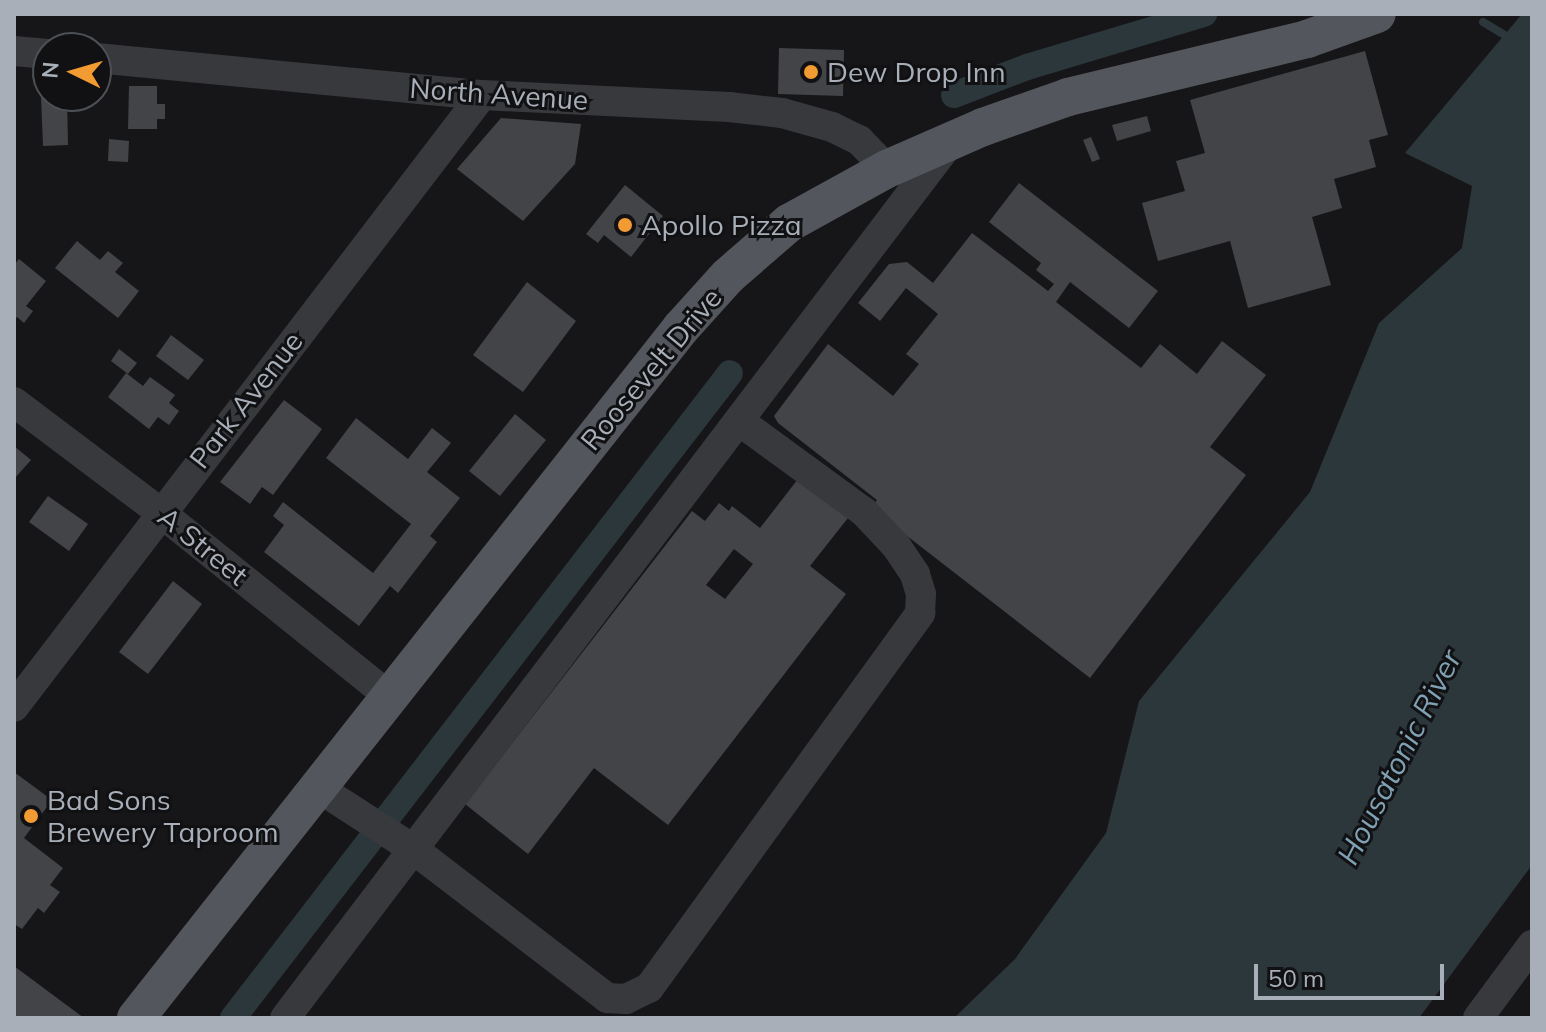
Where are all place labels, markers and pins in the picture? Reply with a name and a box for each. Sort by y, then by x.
place label: Dew Drop Inn [827,55,1006,89]
marker: Dew Drop Inn [802,63,820,81]
place label: Apollo Pizza [641,208,802,242]
marker: Apollo Pizza [616,216,634,234]
place label: Bad Sons Brewery Taproom [47,783,279,849]
marker: Bad Sons Brewery Taproom [22,807,40,825]

